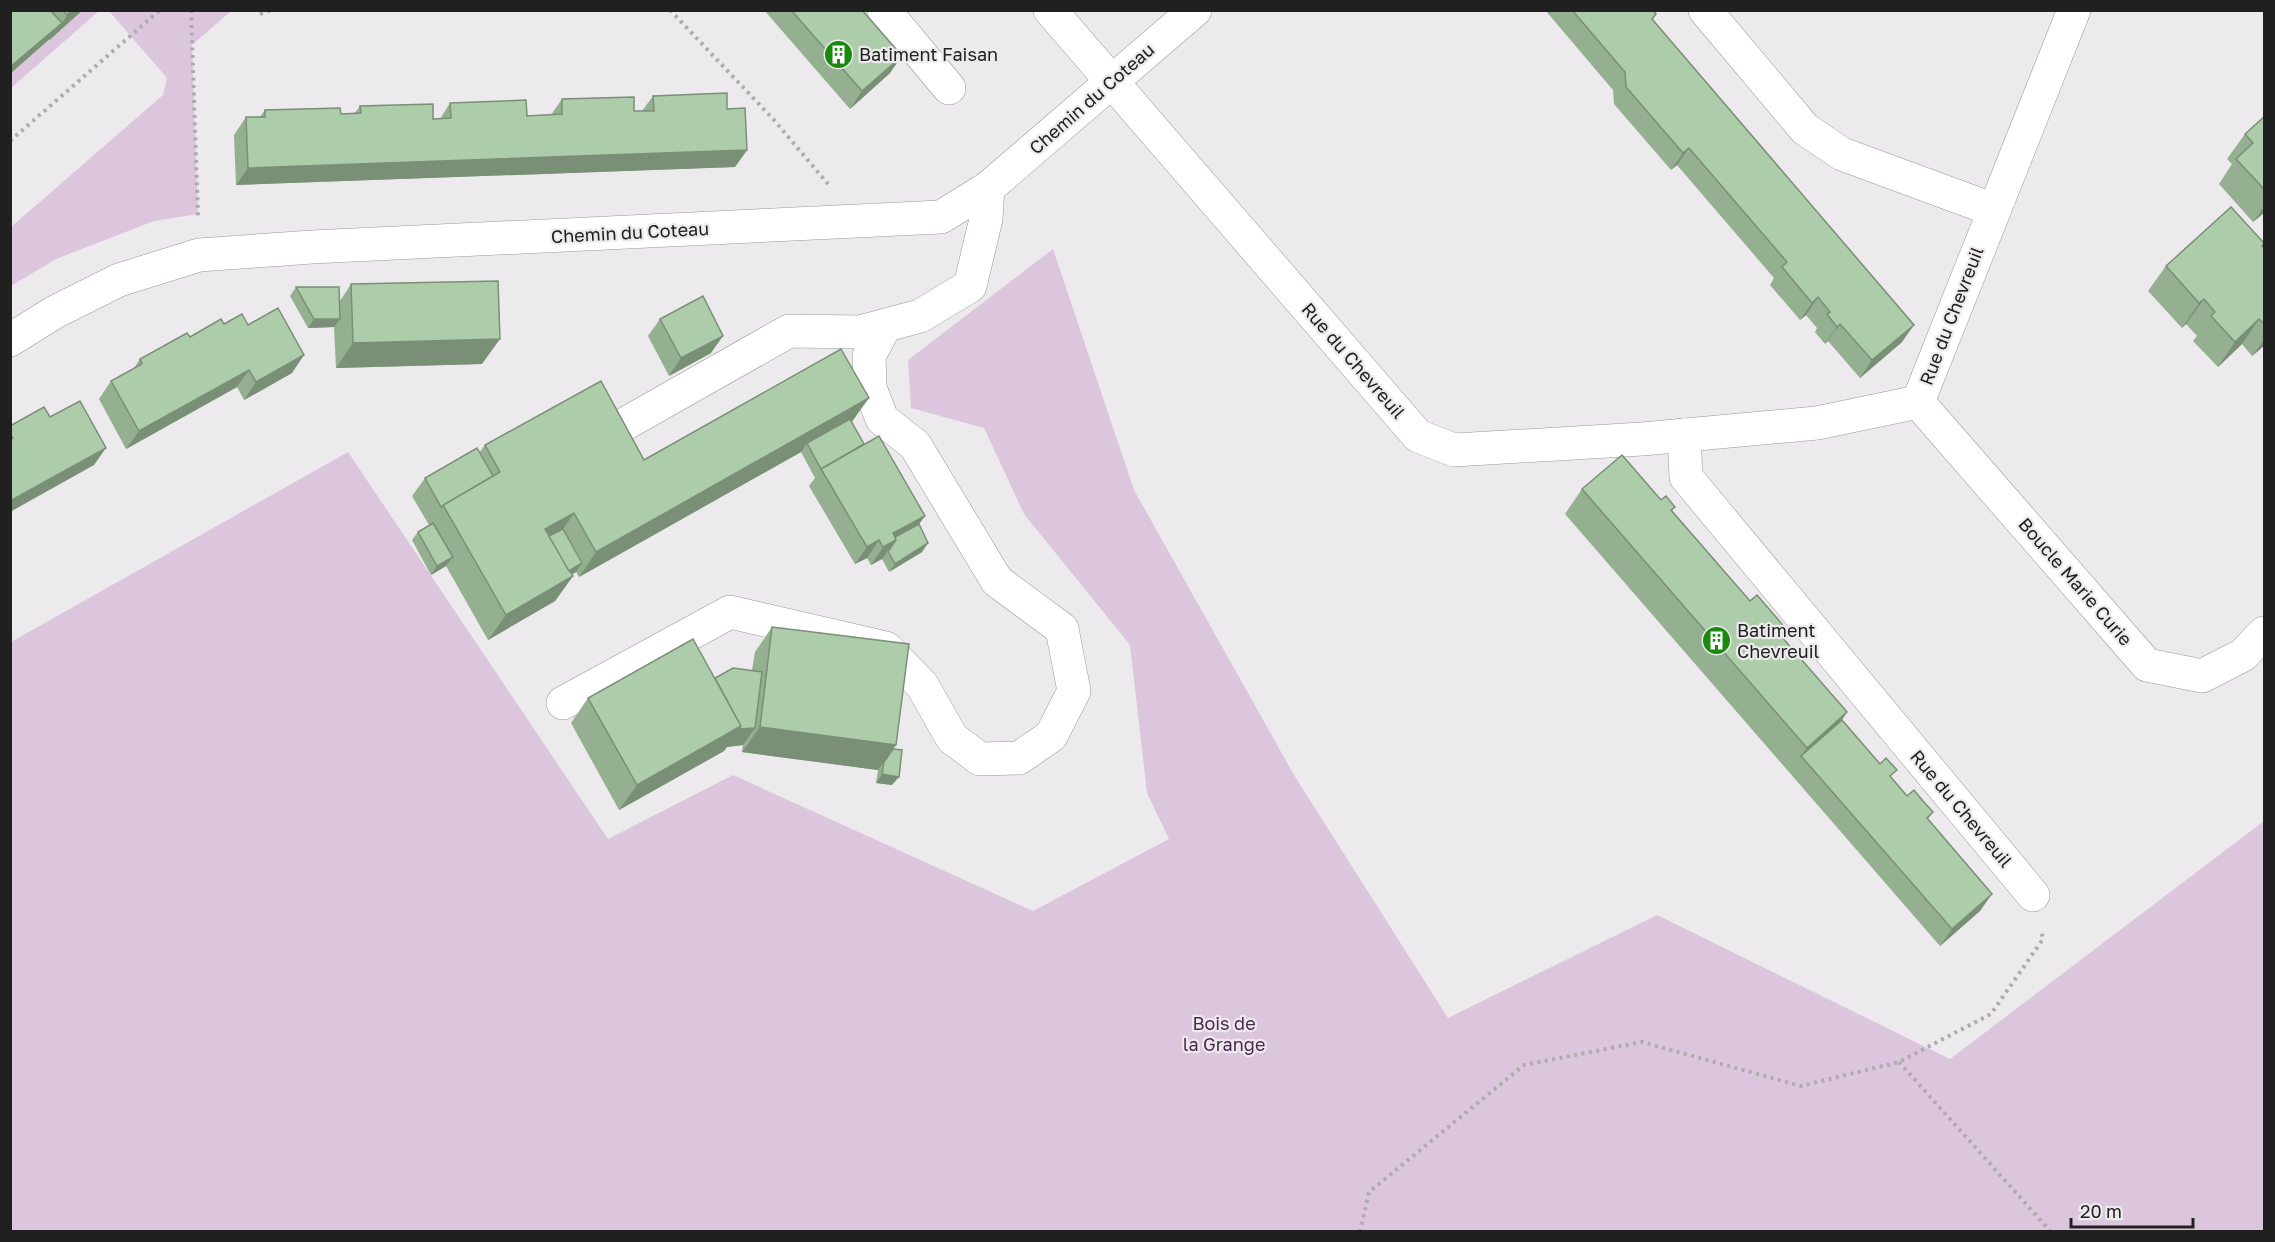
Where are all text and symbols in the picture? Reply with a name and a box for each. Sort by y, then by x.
street label: Chemin du Coteau [1024,38,1158,158]
building icon: Batiment Faisan [822,39,854,71]
place label: Batiment Faisan [859,43,998,65]
street label: Chemin du Coteau [550,217,710,247]
street label: Rue du Chevreuil [1915,243,1988,388]
street label: Rue du Chevreuil [1297,298,1410,423]
street label: Boucle Marie Curie [2014,513,2137,650]
place label: Batiment Chevreuil [1737,619,1819,662]
building icon: Batiment Chevreuil [1700,625,1732,657]
street label: Rue du Chevreuil [1906,745,2017,872]
park label: Bois de la Grange [1183,1012,1265,1055]
scale bar [2071,1191,2192,1229]
text: 20 m [2080,1200,2122,1222]

